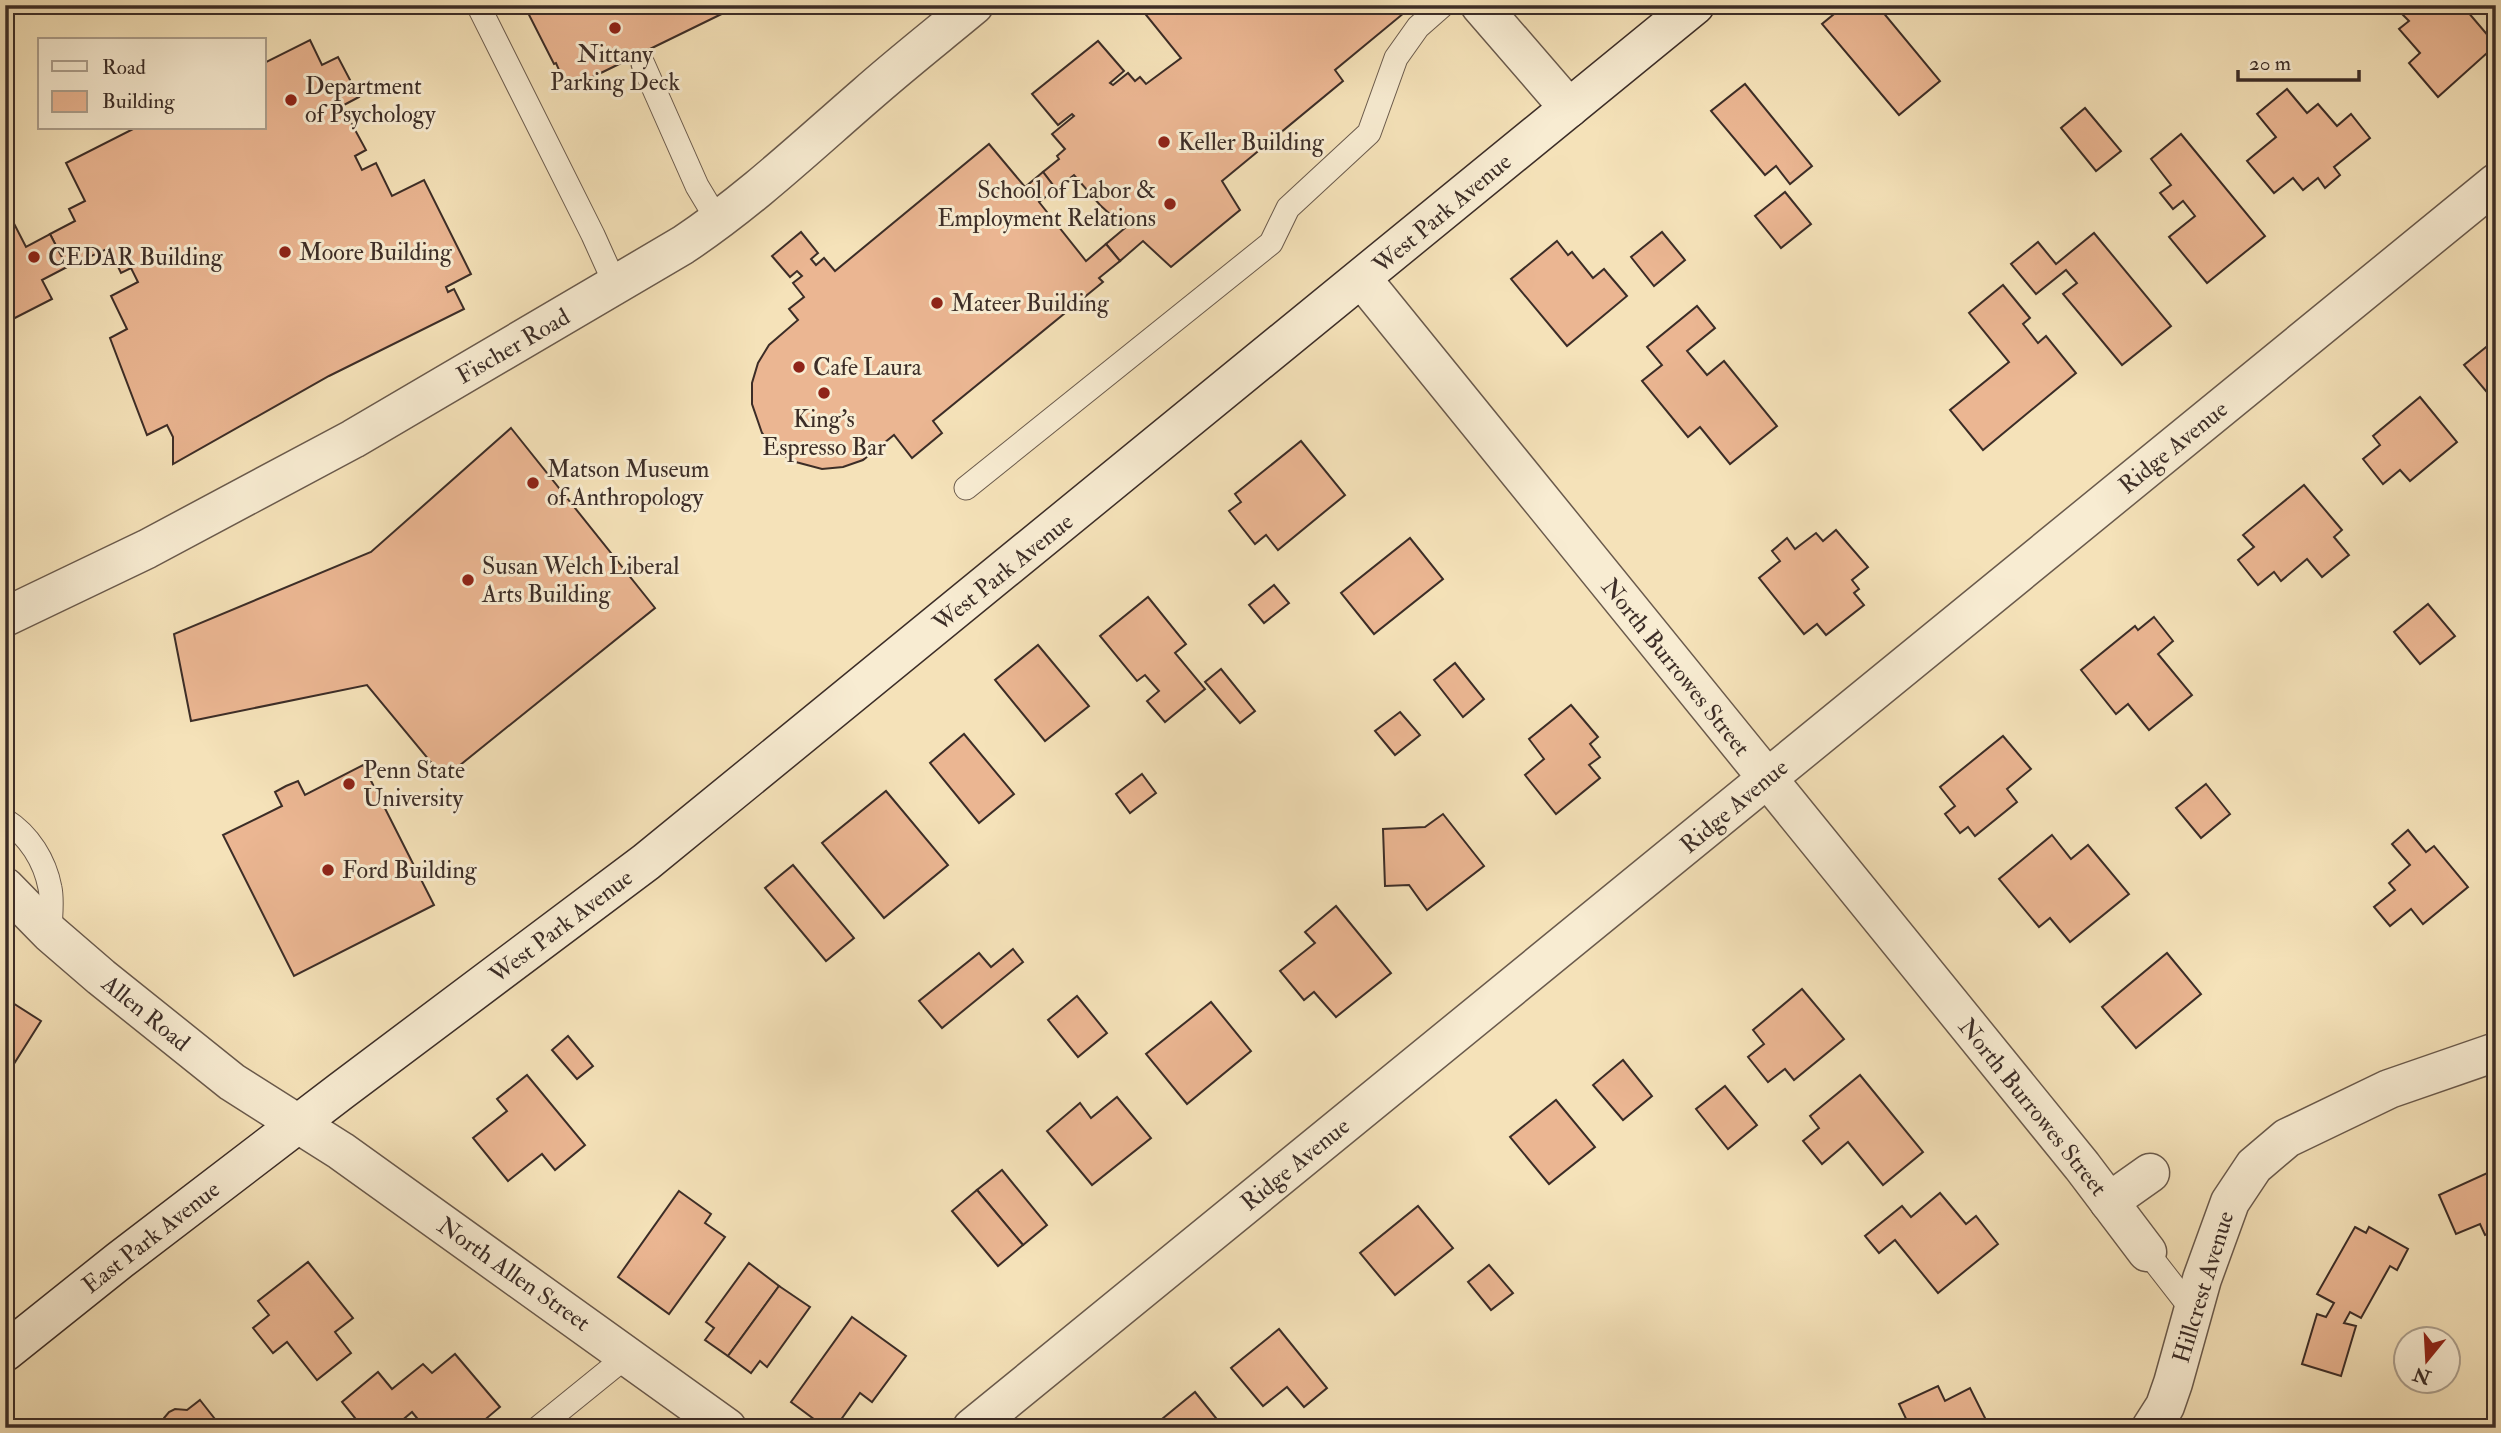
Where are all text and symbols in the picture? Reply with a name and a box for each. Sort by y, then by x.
marker: Nittany Parking Deck [607,20,623,36]
legend [38,38,266,130]
scale bar [2238,38,2359,82]
place label: Nittany Parking Deck [550,39,681,98]
text: 20 m [2249,50,2291,77]
text: Road [102,54,147,81]
place label: Department of Psychology [305,71,436,130]
text: Building [102,88,175,115]
marker: Department of Psychology [283,92,299,108]
place label: Keller Building [1178,127,1325,158]
marker: Keller Building [1156,134,1172,150]
street label: West Park Avenue [1366,146,1518,281]
place label: School of Labor & Employment Relations [937,175,1156,234]
marker: School of Labor & Employment Relations [1162,196,1178,212]
place label: Moore Building [299,237,453,268]
place label: CEDAR Building [48,242,224,273]
marker: Moore Building [277,244,293,260]
marker: CEDAR Building [26,249,42,265]
place label: Mateer Building [951,288,1110,319]
marker: Mateer Building [929,295,945,311]
street label: Fischer Road [451,301,576,391]
place label: Cafe Laura [813,352,923,383]
marker: Cafe Laura [791,359,807,375]
marker: King's Espresso Bar [816,385,832,401]
street label: Ridge Avenue [2112,394,2234,501]
place label: King's Espresso Bar [762,404,886,463]
place label: Matson Museum of Anthropology [547,454,710,513]
marker: Matson Museum of Anthropology [525,475,541,491]
street label: West Park Avenue [926,506,1080,639]
place label: Susan Welch Liberal Arts Building [481,551,679,610]
marker: Susan Welch Liberal Arts Building [460,572,476,588]
street label: North Burrowes Street [1594,572,1757,763]
street label: Ridge Avenue [1674,752,1795,861]
place label: Penn State University [363,755,465,814]
marker: Penn State University [341,776,357,792]
place label: Ford Building [342,855,478,886]
marker: Ford Building [320,862,336,878]
street label: West Park Avenue [483,862,639,991]
street label: Allen Road [94,968,196,1059]
street label: North Burrowes Street [1951,1012,2114,1203]
street label: Ridge Avenue [1234,1111,1356,1218]
street label: East Park Avenue [76,1174,226,1301]
street label: Hillcrest Avenue [2166,1207,2241,1367]
street label: North Allen Street [431,1210,596,1339]
north arrow [2392,1324,2462,1394]
text: N [2409,1361,2435,1390]

